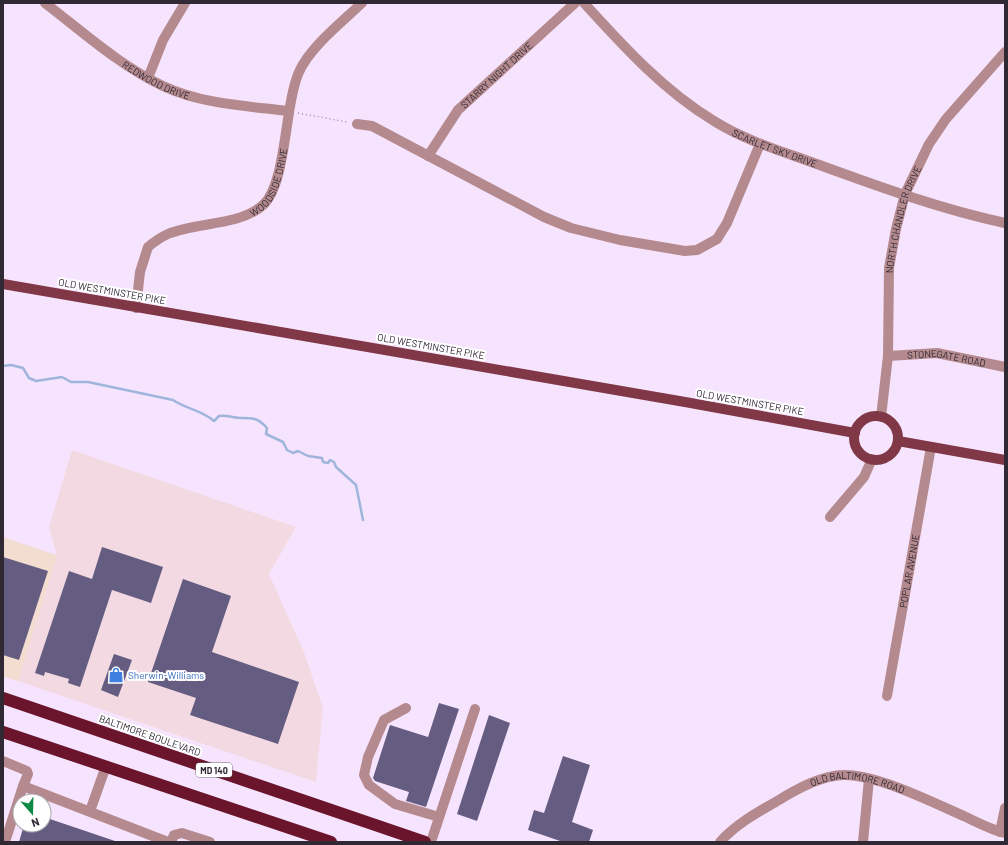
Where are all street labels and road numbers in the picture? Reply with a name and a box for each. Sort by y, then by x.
street label: STARRY NIGHT DRIVE [458,39,535,111]
street label: REDWOOD DRIVE [120,58,191,102]
street label: SCARLET SKY DRIVE [730,126,819,170]
street label: WOODSIDE DRIVE [248,147,289,219]
street label: NORTH CHANDLER DRIVE [883,164,924,273]
street label: OLD WESTMINSTER PIKE [57,276,167,306]
street label: OLD WESTMINSTER PIKE [376,331,486,361]
street label: STONEGATE ROAD [907,347,987,369]
street label: OLD WESTMINSTER PIKE [695,387,805,417]
street label: POPLAR AVENUE [897,533,922,609]
street label: BALTIMORE BOULEVARD [98,712,202,758]
road number: MD 140 [196,763,232,777]
street label: OLD BALTIMORE ROAD [808,769,907,796]

